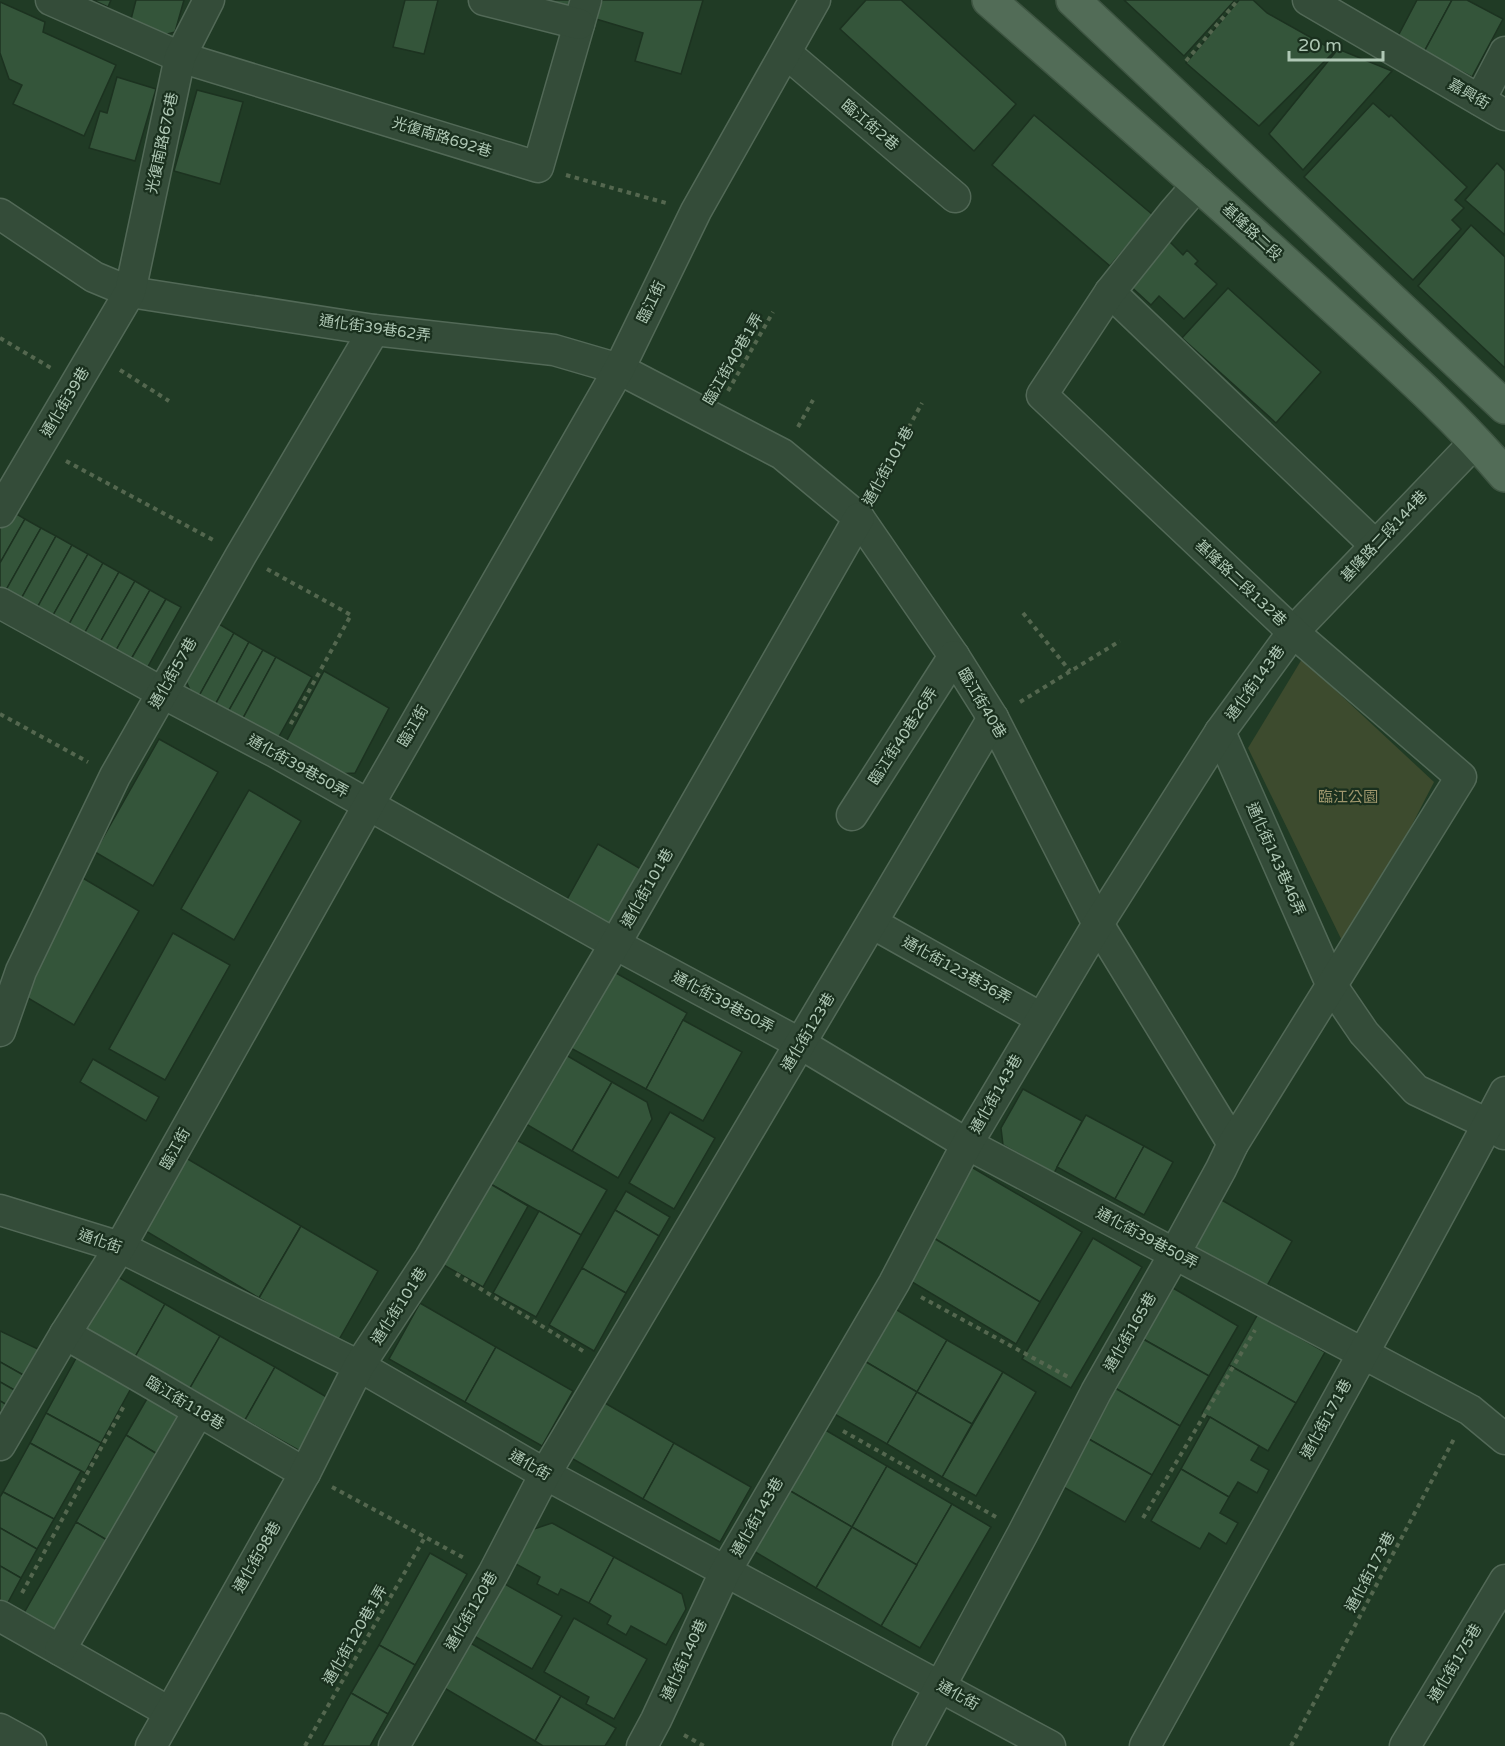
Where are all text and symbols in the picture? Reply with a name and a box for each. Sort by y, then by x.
scale bar [1289,24,1384,62]
text: 20 m [1298,34,1342,56]
street label: 嘉興街 [1445,75,1493,113]
street label: 光復南路676巷 [142,91,182,195]
street label: 臨江街2巷 [838,96,902,154]
street label: 光復南路692巷 [390,113,494,161]
street label: 基隆路二段 [1218,200,1286,264]
street label: 臨江街 [633,278,669,326]
street label: 臨江街40巷1弄 [699,310,767,408]
street label: 通化街39巷62弄 [318,311,432,345]
street label: 通化街39巷 [37,364,93,440]
street label: 通化街101巷 [859,423,917,509]
street label: 基隆路二段144巷 [1337,487,1431,585]
street label: 基隆路二段132巷 [1192,536,1290,630]
street label: 通化街57巷 [145,634,201,712]
street label: 通化街143巷 [1222,642,1288,724]
street label: 臨江街40巷 [954,665,1010,741]
street label: 臨江街40巷26弄 [865,684,941,788]
street label: 臨江街 [394,702,432,750]
street label: 通化街39巷50弄 [244,731,352,801]
park label: 臨江公園 [1318,788,1378,806]
street label: 通化街143巷46弄 [1243,800,1309,918]
street label: 通化街101巷 [617,845,677,931]
street label: 通化街123巷36弄 [899,933,1015,1007]
street label: 通化街39巷50弄 [669,968,777,1036]
street label: 通化街123巷 [778,990,838,1074]
street label: 通化街143巷 [966,1051,1026,1137]
street label: 臨江街 [156,1125,194,1173]
street label: 通化街39巷50弄 [1093,1204,1201,1272]
street label: 通化街 [76,1225,124,1257]
street label: 通化街101巷 [367,1264,431,1348]
street label: 通化街165巷 [1100,1289,1160,1375]
street label: 臨江街118巷 [143,1373,227,1433]
street label: 通化街171巷 [1297,1376,1355,1462]
street label: 通化街 [506,1446,554,1484]
street label: 通化街143巷 [727,1474,787,1560]
street label: 通化街98巷 [229,1518,285,1596]
street label: 通化街173巷 [1341,1529,1399,1615]
street label: 通化街120巷 [441,1568,501,1654]
street label: 通化街120巷1弄 [319,1582,391,1688]
street label: 通化街140巷 [657,1616,711,1704]
street label: 通化街175巷 [1425,1621,1485,1705]
street label: 通化街 [934,1676,982,1714]

